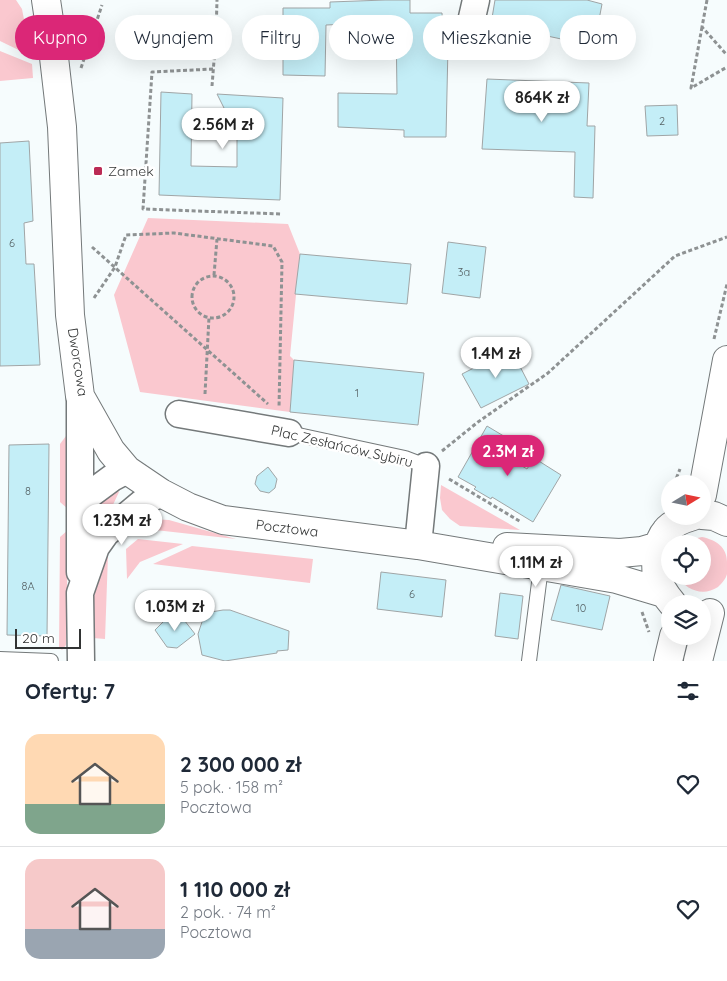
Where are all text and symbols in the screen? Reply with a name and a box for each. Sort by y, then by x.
chip: Kupno [15,15,105,60]
chip: Wynajem [115,15,232,60]
chip: Filtry [242,15,319,60]
chip: Nowe [329,15,413,60]
chip: Mieszkanie [423,15,550,60]
chip: Dom [560,15,636,60]
pin: 864K zł [496,80,588,123]
text: 864K zł [515,87,569,107]
pin: 2.56M zł [171,108,275,150]
text: 2.56M zł [193,114,253,134]
house number: 2 [659,114,665,128]
place label: Zamek [108,162,154,180]
marker: Zamek [92,165,104,177]
house number: 6 [9,236,15,250]
house number: 3a [458,265,470,279]
street label: Dworcowa [64,327,92,397]
pin: 1.4M zł [450,336,542,379]
text: 1.4M zł [472,343,520,363]
house number: 1 [355,386,359,400]
street label: Plac Zesłańców Sybiru [269,421,415,471]
pin: 2.3M zł [462,434,554,477]
text: 2.3M zł [482,441,534,461]
north arrow [661,475,711,525]
map controls [661,475,711,645]
house number: 8 [25,484,31,498]
pin: 1.23M zł [70,504,174,546]
text: 1.23M zł [93,510,151,530]
street label: Pocztowa [255,515,319,541]
button: locate [661,535,711,585]
pin: 1.11M zł [484,546,588,588]
text: 1.11M zł [510,552,562,572]
house number: 8A [21,579,35,593]
house number: 6 [409,587,415,601]
pin: 1.03M zł [123,590,227,632]
button: layers [661,595,711,645]
text: 1.03M zł [146,596,204,616]
house number: 10 [576,601,586,615]
scale bar [15,626,81,649]
text: 20 m [22,629,55,647]
icon: filters [674,677,702,705]
text: Oferty: 7 [25,678,115,704]
text: 2 300 000 zł [180,751,301,777]
icon: home [65,754,125,814]
icon: heart [674,770,702,798]
text: 5 pok. · 158 m² [180,777,283,797]
text: Pocztowa [180,797,252,817]
text: 1 110 000 zł [180,876,290,902]
icon: home [65,879,125,939]
icon: heart [674,895,702,923]
text: 2 pok. · 74 m² [180,902,276,922]
text: Pocztowa [180,922,252,942]

